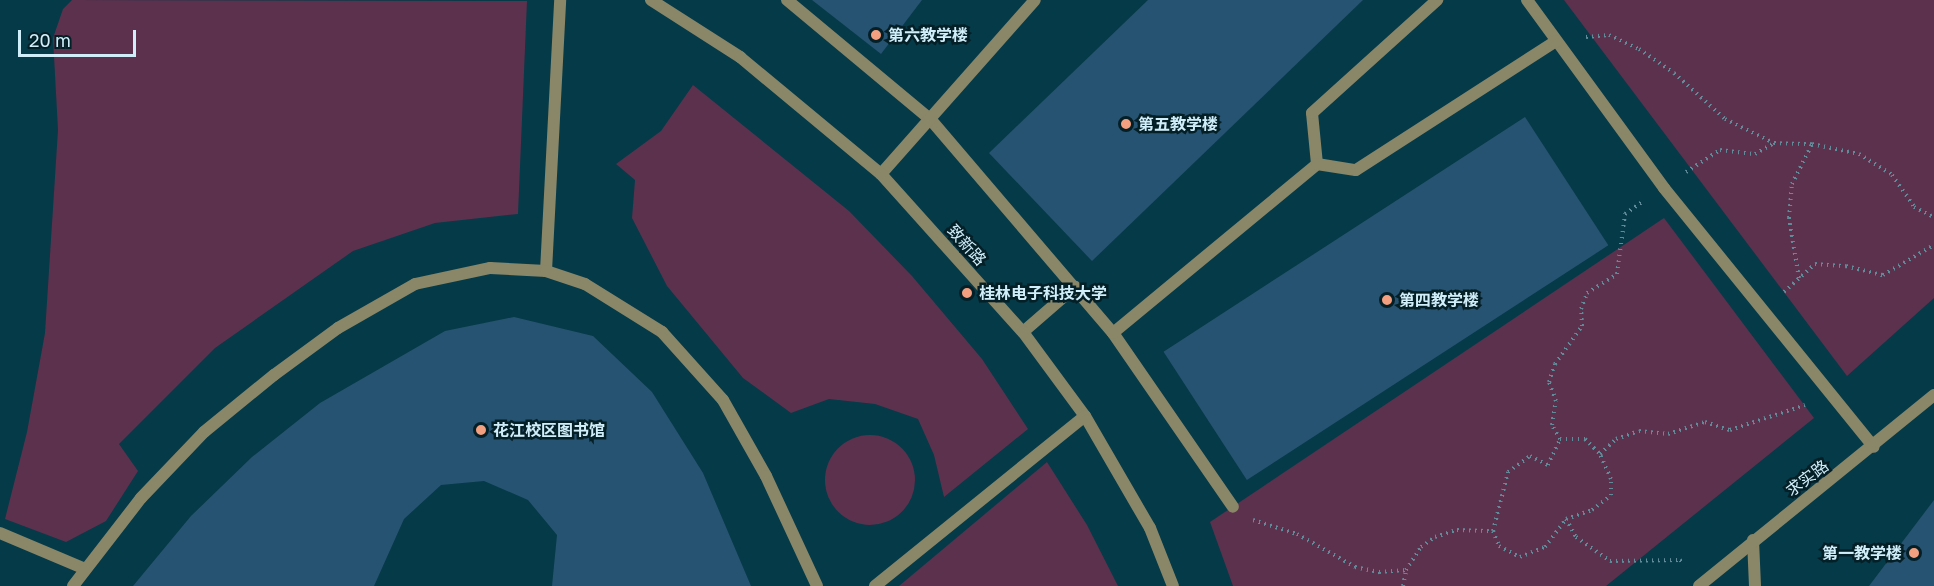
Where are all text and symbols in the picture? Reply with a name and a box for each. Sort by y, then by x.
scale bar [21,18,140,56]
place label: 第六教学楼 [888,25,968,45]
marker: 第六教学楼 [869,28,883,42]
text: 20 m [29,29,71,51]
place label: 第五教学楼 [1138,114,1218,134]
marker: 第五教学楼 [1119,117,1133,131]
street label: 致新路 [944,221,990,269]
place label: 桂林电子科技大学 [979,283,1107,303]
marker: 桂林电子科技大学 [960,286,974,300]
place label: 第四教学楼 [1399,290,1479,310]
marker: 第四教学楼 [1380,293,1394,307]
place label: 花江校区图书馆 [493,420,605,440]
marker: 花江校区图书馆 [474,423,488,437]
street label: 求实路 [1782,456,1832,500]
place label: 第一教学楼 [1822,543,1902,563]
marker: 第一教学楼 [1907,546,1921,560]

